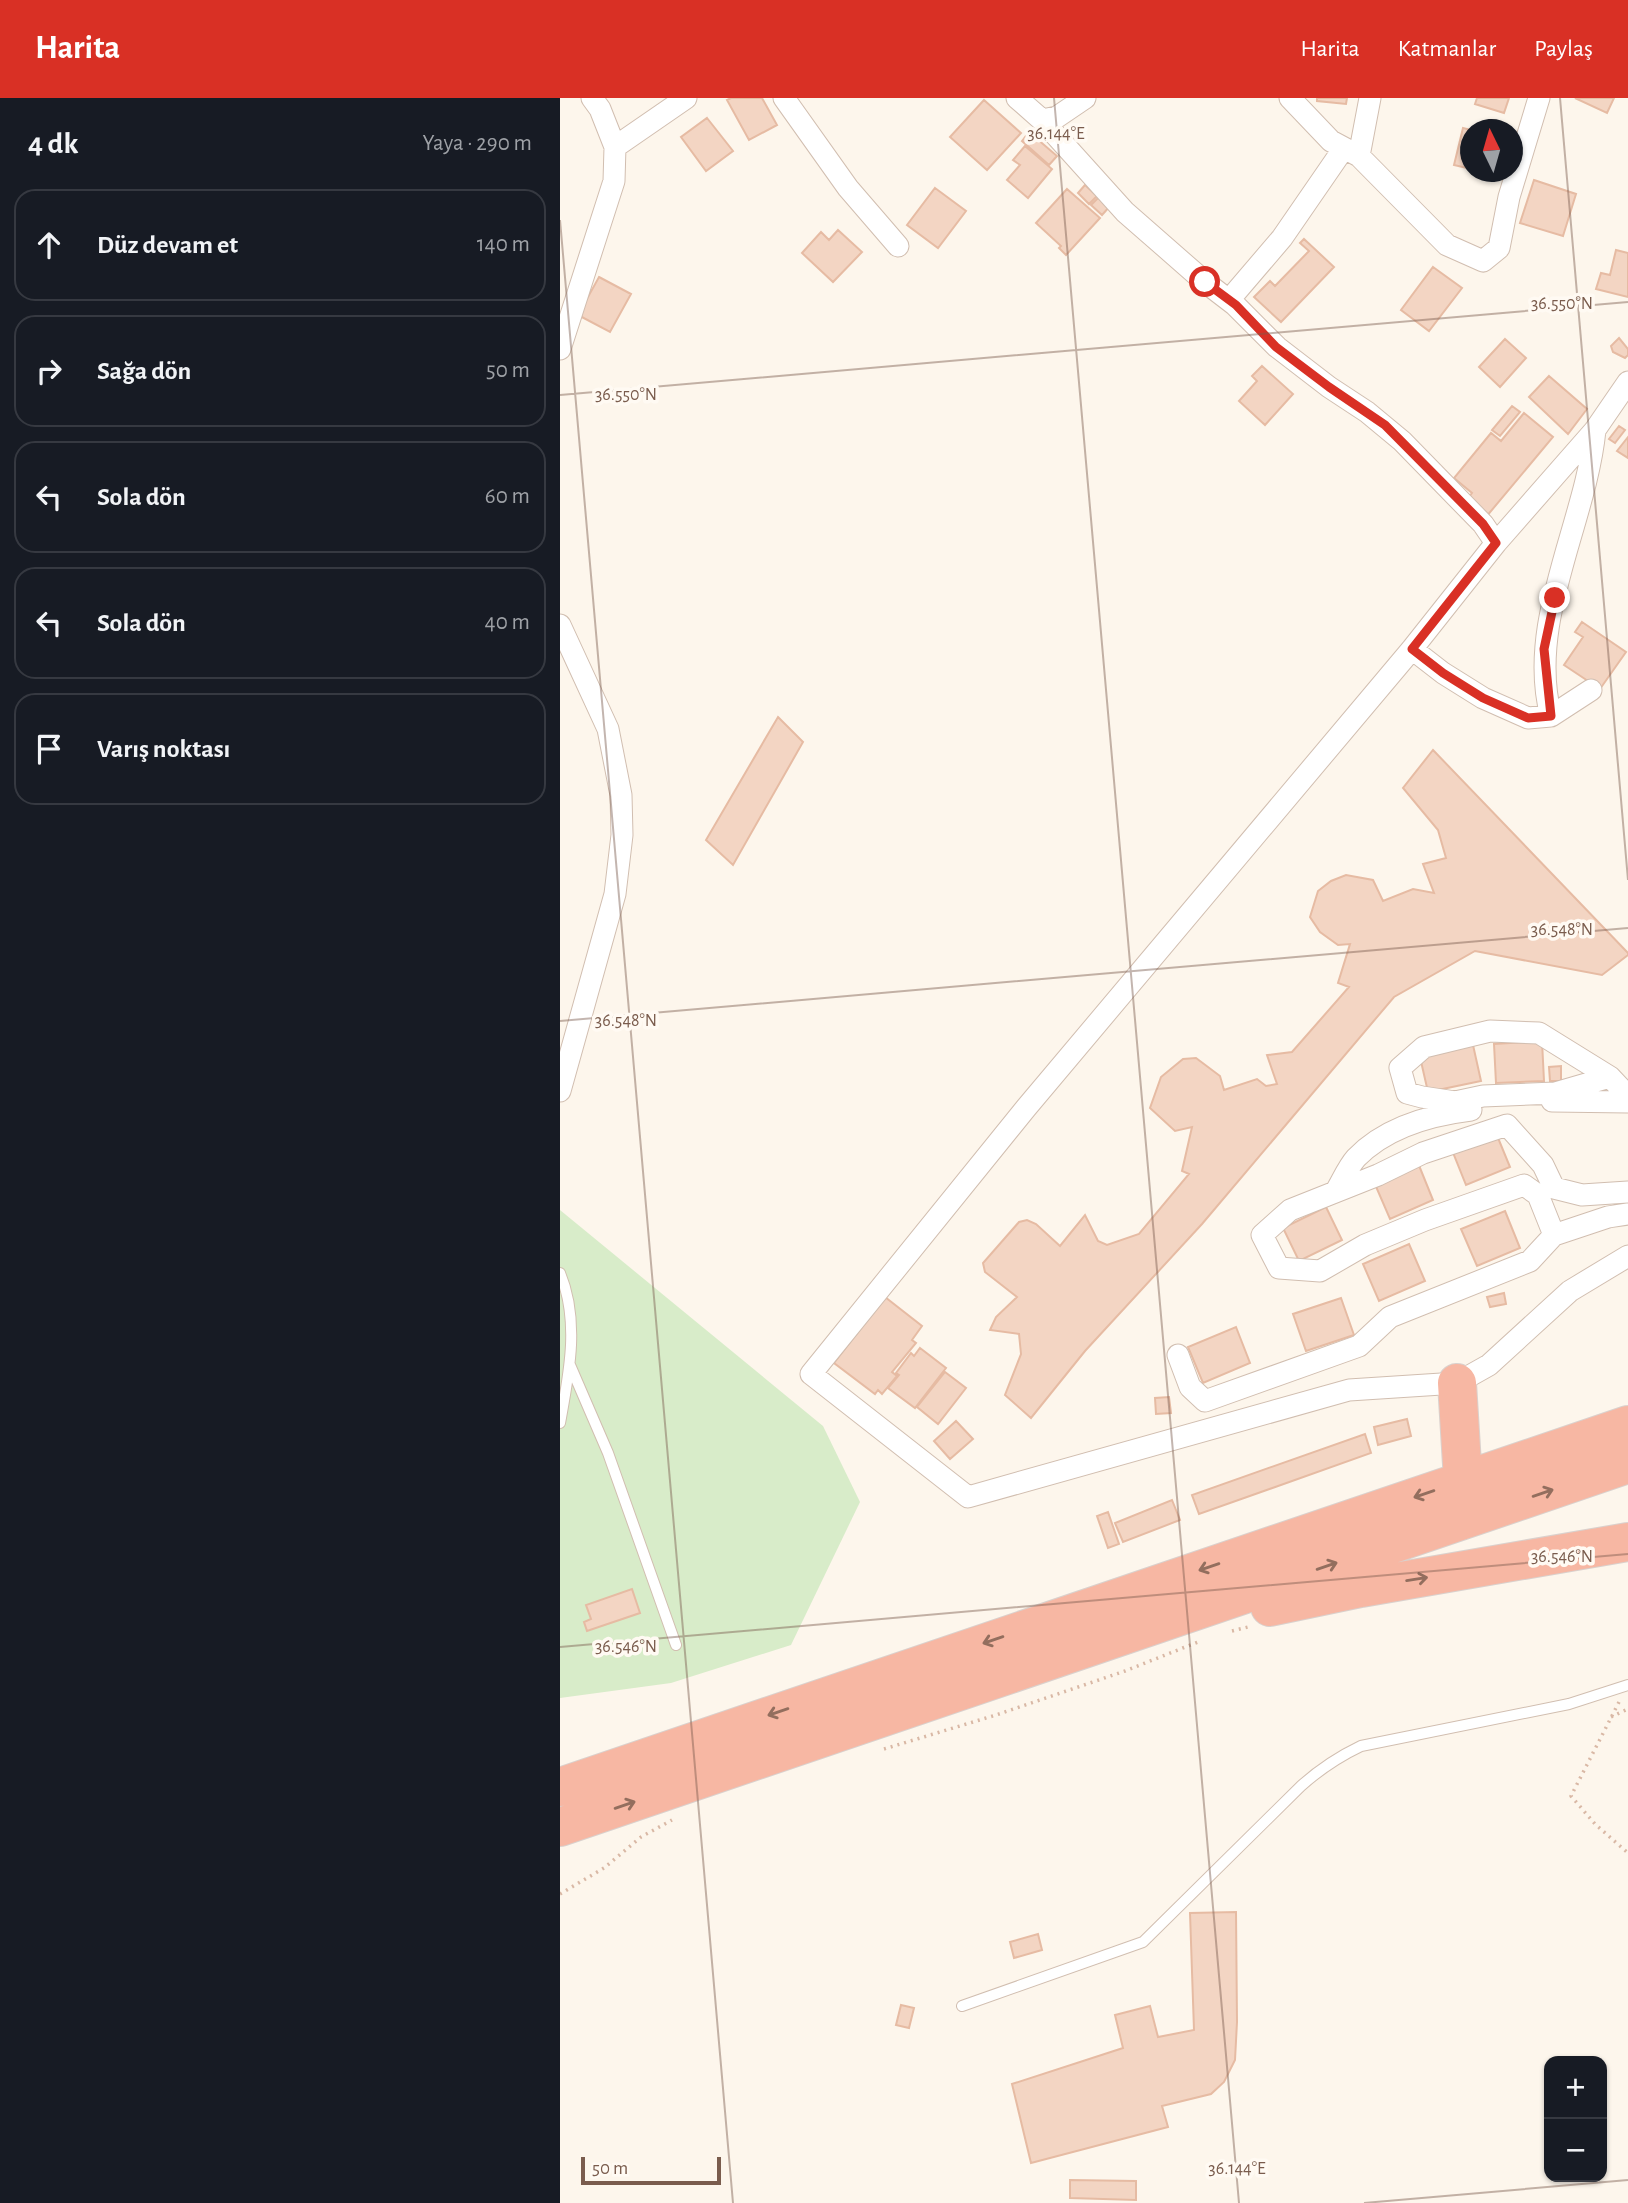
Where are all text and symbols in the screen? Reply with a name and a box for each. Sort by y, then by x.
text: Harita [35,32,120,65]
text: Harita [1301,37,1360,61]
text: Katmanlar [1398,37,1496,61]
text: Paylaş [1534,37,1593,61]
north arrow [1460,119,1523,182]
text: 36.144°E [1027,125,1085,143]
text: 4 dk [28,129,78,159]
text: Yaya · 290 m [422,132,532,155]
icon: ahead [30,226,68,264]
text: Düz devam et [97,232,238,258]
text: 140 m [477,233,530,256]
route start [1189,266,1220,297]
text: 36.550°N [1531,295,1593,313]
icon: right [30,352,68,390]
text: Sağa dön [97,358,191,384]
text: 50 m [486,359,530,382]
text: 36.550°N [595,386,657,404]
icon: left [30,478,68,516]
text: Sola dön [97,484,186,510]
text: 60 m [485,485,530,508]
route end [1539,582,1570,613]
icon: left [30,604,68,642]
text: Sola dön [97,610,186,636]
text: 40 m [485,611,530,634]
icon: arrive [30,730,68,768]
text: Varış noktası [97,736,230,762]
text: 36.548°N [1531,921,1593,939]
text: 36.548°N [595,1012,657,1030]
one-way arrow [1531,1486,1553,1498]
one-way arrow [1414,1489,1436,1501]
text: 36.546°N [1531,1548,1593,1566]
one-way arrow [1316,1559,1338,1571]
one-way arrow [1198,1562,1220,1574]
one-way arrow [1406,1572,1428,1585]
one-way arrow [983,1634,1005,1647]
text: 36.546°N [595,1638,657,1656]
one-way arrow [767,1707,789,1719]
one-way arrow [613,1798,635,1810]
map controls [1544,2056,1607,2182]
button: + [1544,2056,1607,2119]
button: − [1544,2119,1607,2182]
scale bar [581,2154,721,2186]
text: 50 m [592,2159,628,2178]
text: 36.144°E [1208,2160,1266,2178]

